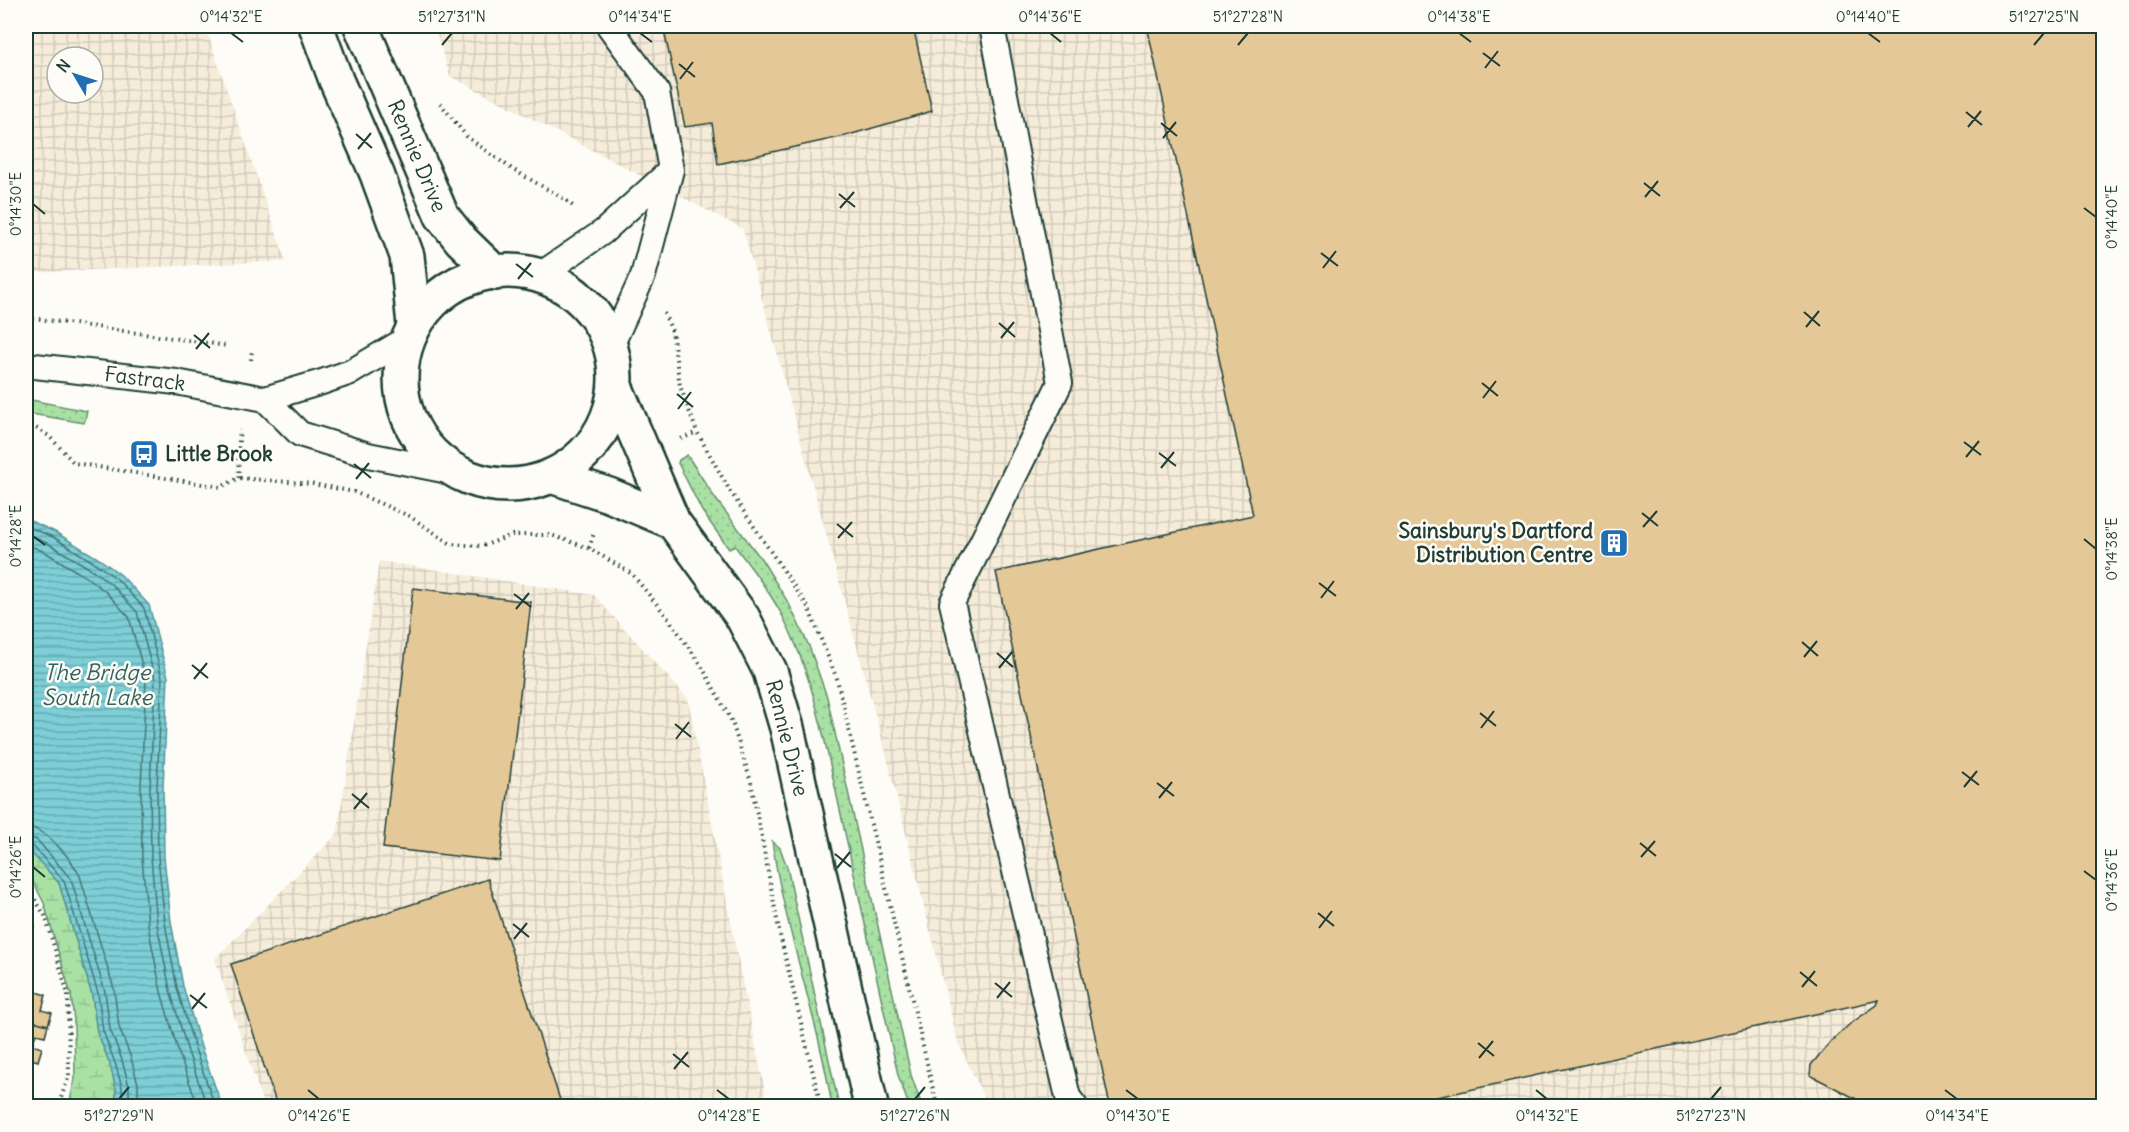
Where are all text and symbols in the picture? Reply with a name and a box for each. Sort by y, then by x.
text: 0°14'32"E [199,7,263,26]
text: 51°27'31"N [418,7,486,26]
text: 0°14'34"E [608,7,672,26]
text: 0°14'36"E [1018,7,1082,26]
text: 51°27'28"N [1213,7,1283,26]
text: 0°14'38"E [1427,7,1491,26]
text: 0°14'40"E [1836,7,1900,26]
text: 51°27'25"N [2009,7,2079,26]
north arrow [45,45,105,105]
text: N [52,55,75,76]
street label: Rennie Drive [382,96,453,216]
text: 0°14'30"E [6,171,25,236]
text: 0°14'40"E [2102,185,2121,249]
street label: Fastrack [103,360,187,397]
bus stop icon: Little Brook [128,438,160,470]
place label: Little Brook [165,440,273,467]
text: 0°14'28"E [6,504,25,568]
place label: Sainsbury's Dartford Distribution Centre [1398,517,1594,568]
text: 0°14'38"E [2102,517,2121,581]
building icon: Sainsbury's Dartford Distribution Centre [1598,527,1630,559]
water label: The Bridge South Lake [42,658,154,711]
street label: Rennie Drive [760,677,815,799]
text: 0°14'26"E [6,835,25,899]
text: 0°14'36"E [2102,848,2121,912]
text: 51°27'29"N [84,1106,154,1125]
text: 0°14'26"E [287,1106,351,1125]
text: 0°14'28"E [697,1106,761,1125]
text: 51°27'26"N [880,1106,950,1125]
text: 0°14'30"E [1106,1106,1171,1125]
text: 0°14'32"E [1515,1106,1579,1125]
text: 51°27'23"N [1676,1106,1746,1125]
text: 0°14'34"E [1925,1106,1989,1125]

